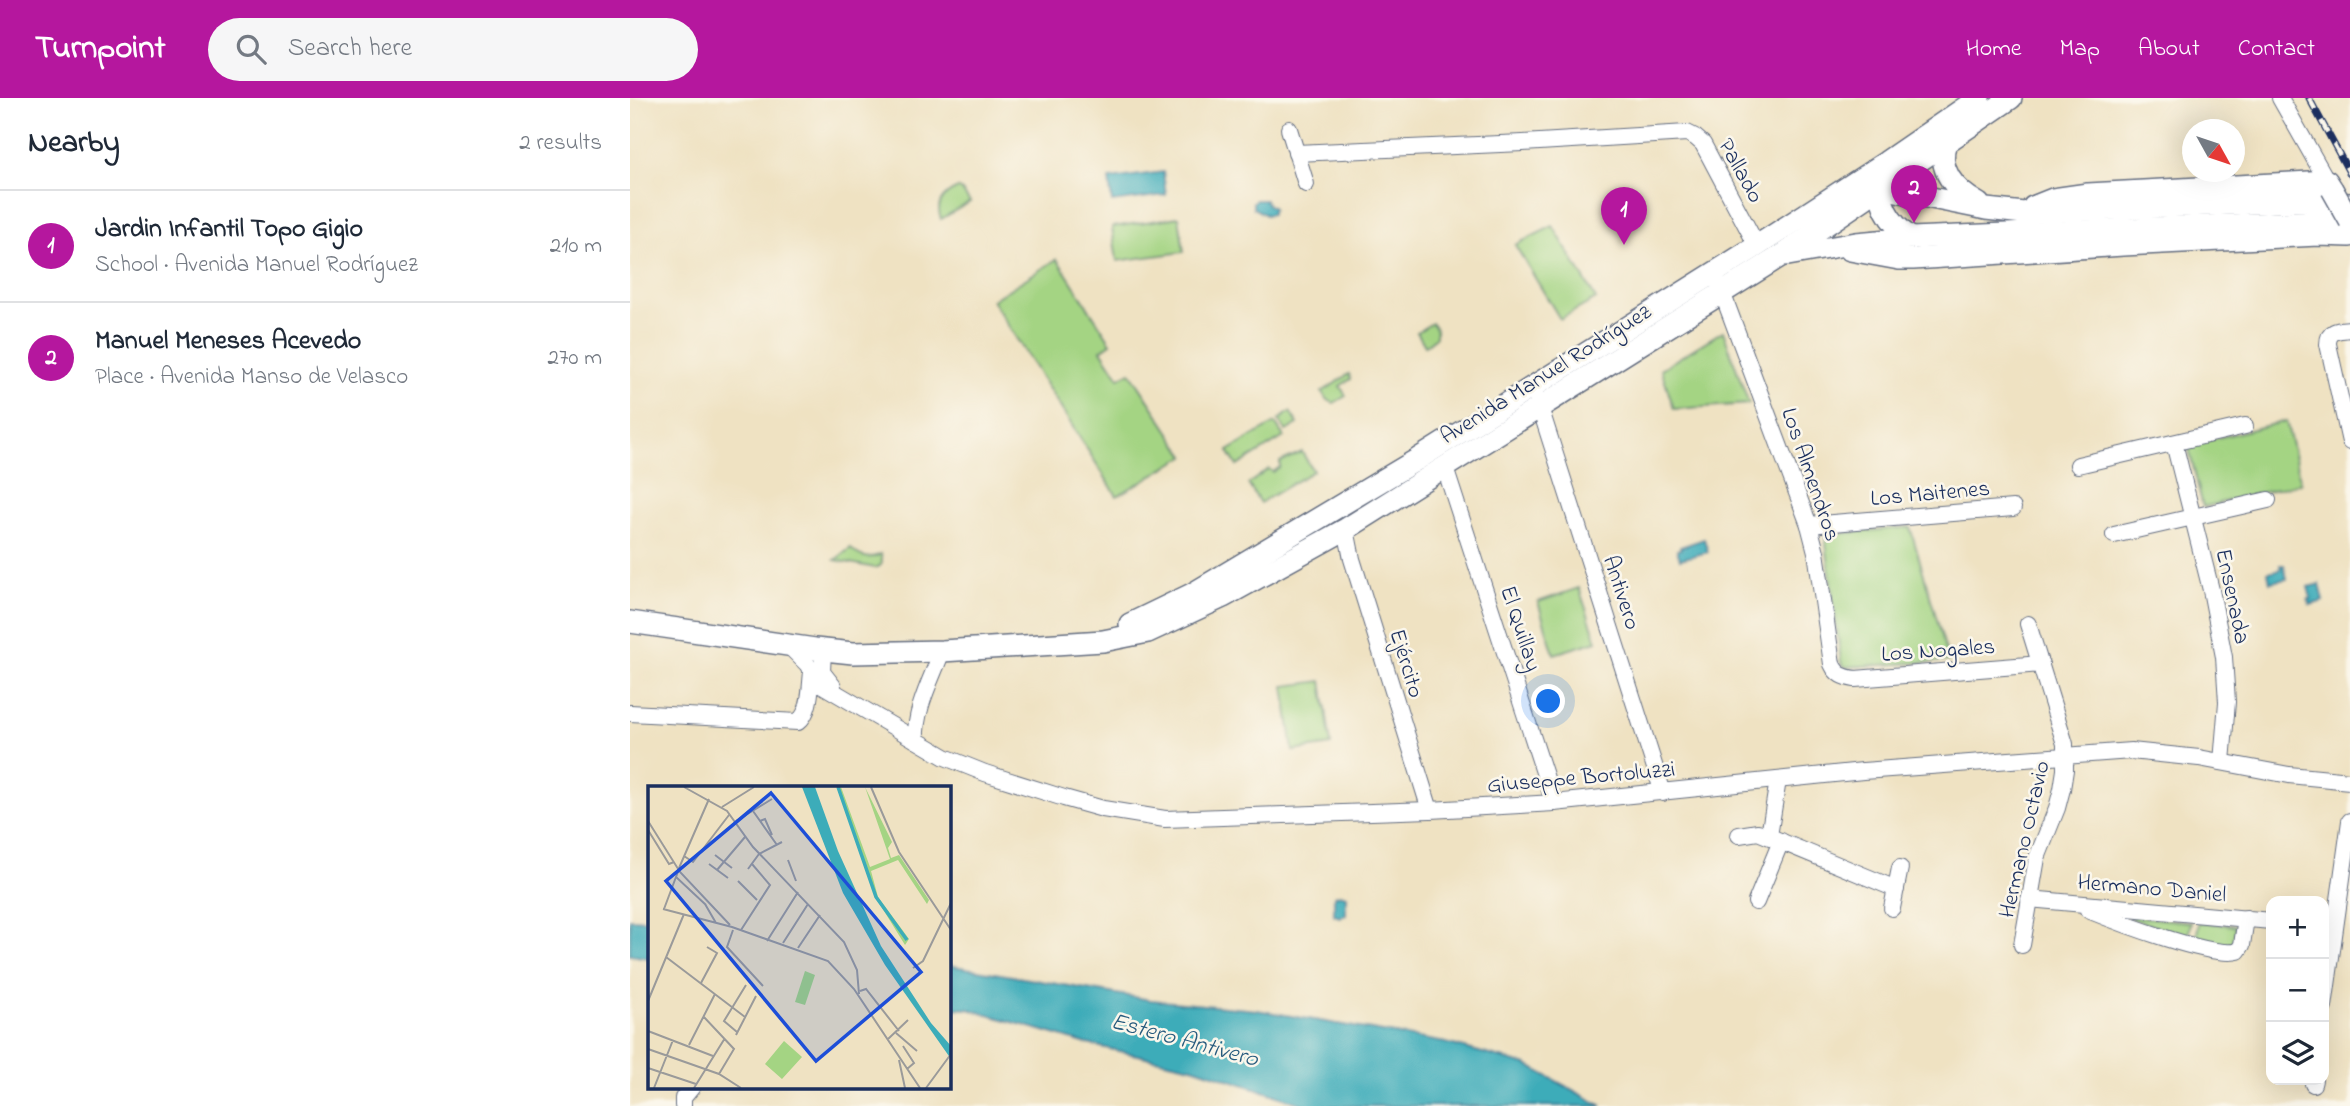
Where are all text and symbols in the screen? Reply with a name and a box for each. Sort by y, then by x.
search box [208,18,698,81]
text: Turnpoint [35,25,166,73]
icon: search [232,30,270,68]
text: Search here [288,30,412,68]
text: Home [1966,32,2022,67]
text: Map [2060,32,2100,67]
text: About [2138,32,2200,67]
text: Contact [2238,32,2315,67]
north arrow [2182,119,2245,182]
text: Nearby [28,122,120,166]
text: 2 results [519,127,602,160]
street label: Pallado [1709,133,1771,210]
pin: 2 [1891,165,1937,223]
pin: 1 [1601,187,1647,245]
text: Jardin Infantil Topo Gigio [95,211,363,249]
text: 1 [47,230,55,263]
text: 210 m [550,230,602,263]
text: School · Avenida Manuel Rodríguez [95,249,418,282]
street label: Avenida Manuel Rodríguez [1434,296,1659,455]
text: Manuel Meneses Acevedo [95,323,361,361]
text: 2 [45,342,57,375]
text: 270 m [548,342,602,375]
text: Place · Avenida Manso de Velasco [95,361,408,394]
street label: Los Almendros [1771,404,1848,546]
street label: Los Maitenes [1869,473,1991,516]
street label: Ensenada [2205,546,2258,647]
street label: Antivero [1593,551,1648,634]
street label: El Quillay [1488,582,1549,677]
street label: Ejército [1380,625,1432,702]
street label: Los Nogales [1880,631,1996,673]
your location [1531,684,1565,718]
street label: Giuseppe Bortoluzzi [1486,754,1677,803]
street label: Hermano Octavio [1991,758,2060,922]
inset map [648,786,950,1088]
street label: Hermano Daniel [2076,867,2227,912]
map controls [2266,896,2329,1085]
button: + [2266,896,2329,959]
button: − [2266,959,2329,1022]
water label: Estero Antivero [1107,1005,1263,1078]
button: layers [2266,1022,2329,1085]

